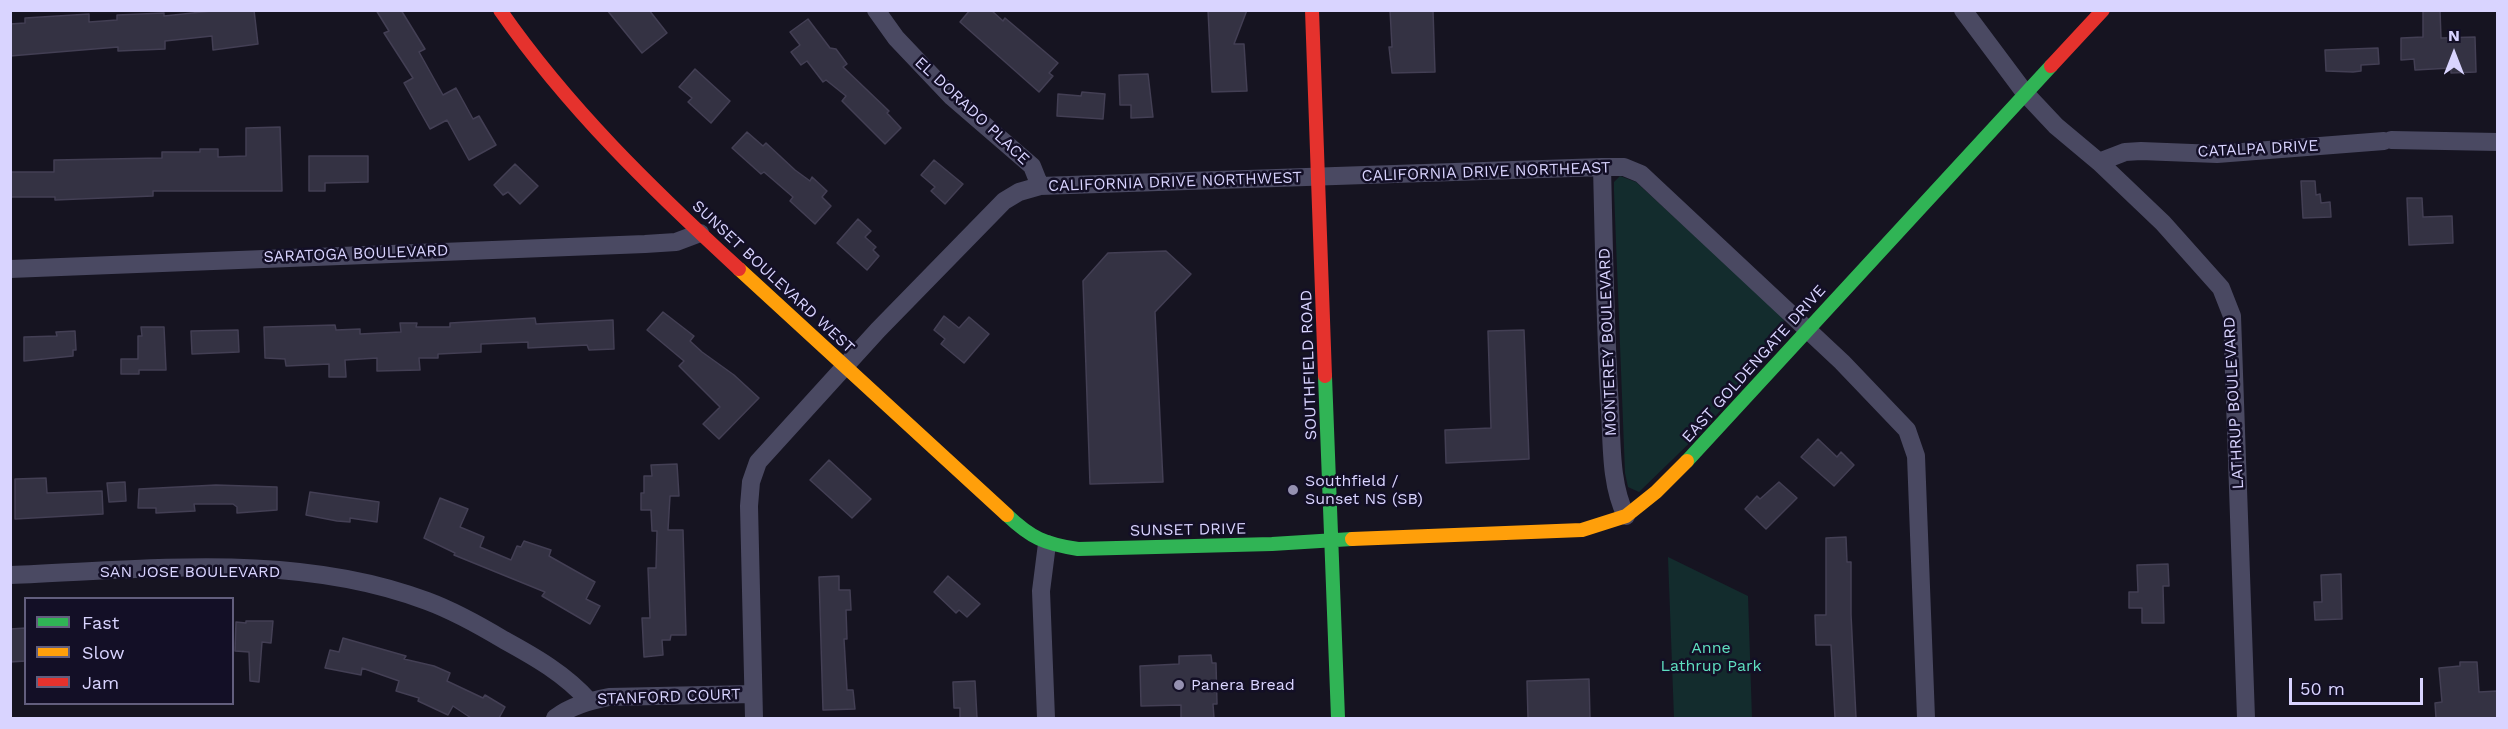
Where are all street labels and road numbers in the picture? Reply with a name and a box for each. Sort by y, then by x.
street label: EL DORADO PLACE [911,53,1033,169]
street label: CATALPA DRIVE [2197,136,2319,162]
street label: CALIFORNIA DRIVE NORTHEAST [1361,158,1611,186]
street label: CALIFORNIA DRIVE NORTHWEST [1048,168,1302,196]
street label: SUNSET BOULEVARD WEST [688,197,858,357]
street label: SARATOGA BOULEVARD [263,241,449,267]
street label: MONTEREY BOULEVARD [1595,248,1621,436]
street label: EAST GOLDENGATE DRIVE [1678,281,1830,447]
street label: SOUTHFIELD ROAD [1297,289,1321,441]
street label: LATHRUP BOULEVARD [2220,316,2248,490]
street label: SUNSET DRIVE [1130,519,1246,541]
street label: SAN JOSE BOULEVARD [100,562,280,582]
street label: STANFORD COURT [597,685,741,709]

